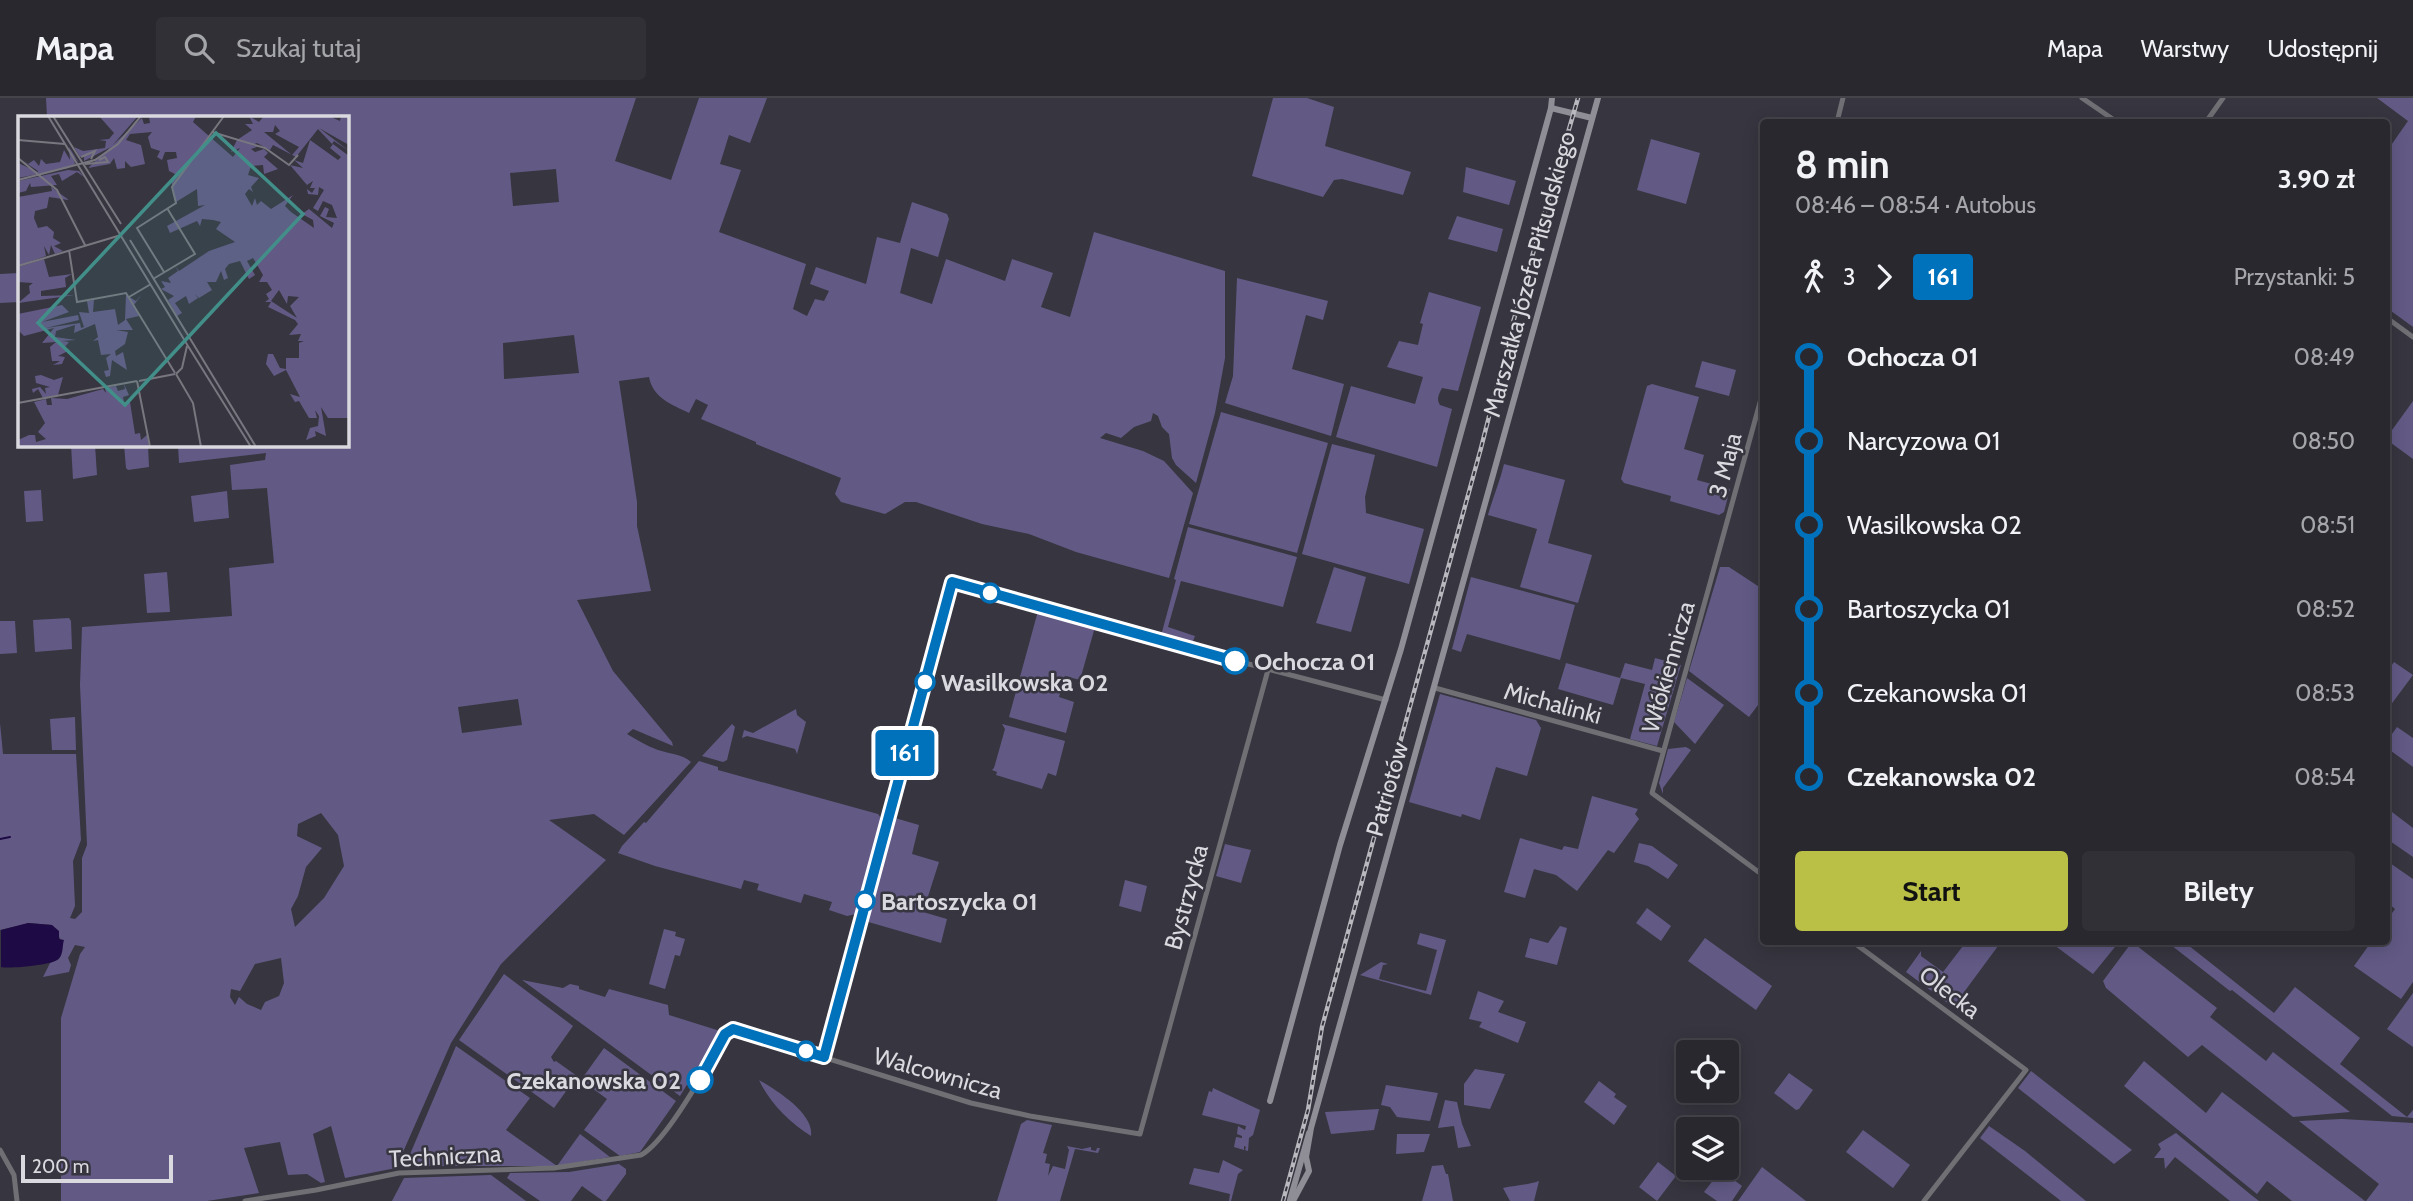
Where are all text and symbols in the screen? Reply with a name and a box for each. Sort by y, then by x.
search box [156,17,646,80]
text: Mapa [35,28,114,68]
icon: search [180,29,218,67]
text: Szukaj tutaj [236,32,361,64]
text: Mapa [2047,34,2103,63]
text: Warstwy [2141,34,2229,63]
text: Udostępnij [2267,34,2378,63]
inset map [18,116,348,446]
street label: Marszałka Józefa Piłsudskiego [1477,128,1581,420]
text: 8 min [1795,141,1890,188]
text: 3.90 zł [2278,163,2355,195]
text: 08:46 – 08:54 · Autobus [1795,191,2036,219]
icon: walk [1795,258,1833,296]
icon: forward [1865,258,1903,296]
text: 161 [1927,262,1959,291]
text: 3 [1843,263,1855,291]
text: Przystanki: 5 [2234,263,2355,291]
text: Ochocza 01 [1847,341,1978,373]
text: 08:49 [2294,343,2355,371]
text: Narcyzowa 01 [1847,425,2000,457]
text: 08:50 [2292,427,2355,455]
street label: 3 Maja [1702,429,1748,501]
text: Wasilkowska 02 [1847,509,2022,541]
text: 08:51 [2300,511,2355,539]
unlabelled marker [980,583,1000,603]
text: Bartoszycka 01 [1847,593,2010,625]
text: 08:52 [2296,595,2355,623]
street label: Włókiennicza [1635,597,1701,736]
place label: Ochocza 01 [1254,647,1375,676]
marker: Ochocza 01 [1222,648,1248,674]
place label: Wasilkowska 02 [941,668,1108,697]
marker: Wasilkowska 02 [915,672,935,692]
street label: Michalinki [1501,676,1605,730]
text: Czekanowska 01 [1847,677,2027,709]
text: 08:53 [2295,679,2355,707]
line badge: 161 [865,730,945,776]
text: 161 [889,738,921,767]
street label: Patriotów [1360,738,1414,840]
text: Czekanowska 02 [1847,761,2036,793]
text: 08:54 [2294,763,2355,791]
street label: Bystrzycka [1158,841,1214,953]
button: Start [1795,851,2068,931]
button: Bilety [2082,851,2355,931]
place label: Bartoszycka 01 [881,887,1038,916]
marker: Bartoszycka 01 [855,891,875,911]
street label: Olecka [1914,960,1987,1025]
map controls [1676,1040,1739,1180]
button: locate [1676,1040,1739,1103]
unlabelled marker [796,1041,816,1061]
street label: Walcownicza [870,1041,1006,1105]
place label: Czekanowska 02 [507,1066,681,1095]
marker: Czekanowska 02 [687,1067,713,1093]
button: layers [1676,1117,1739,1180]
street label: Techniczna [388,1139,503,1173]
scale bar [21,1152,173,1184]
text: 200 m [32,1155,89,1178]

